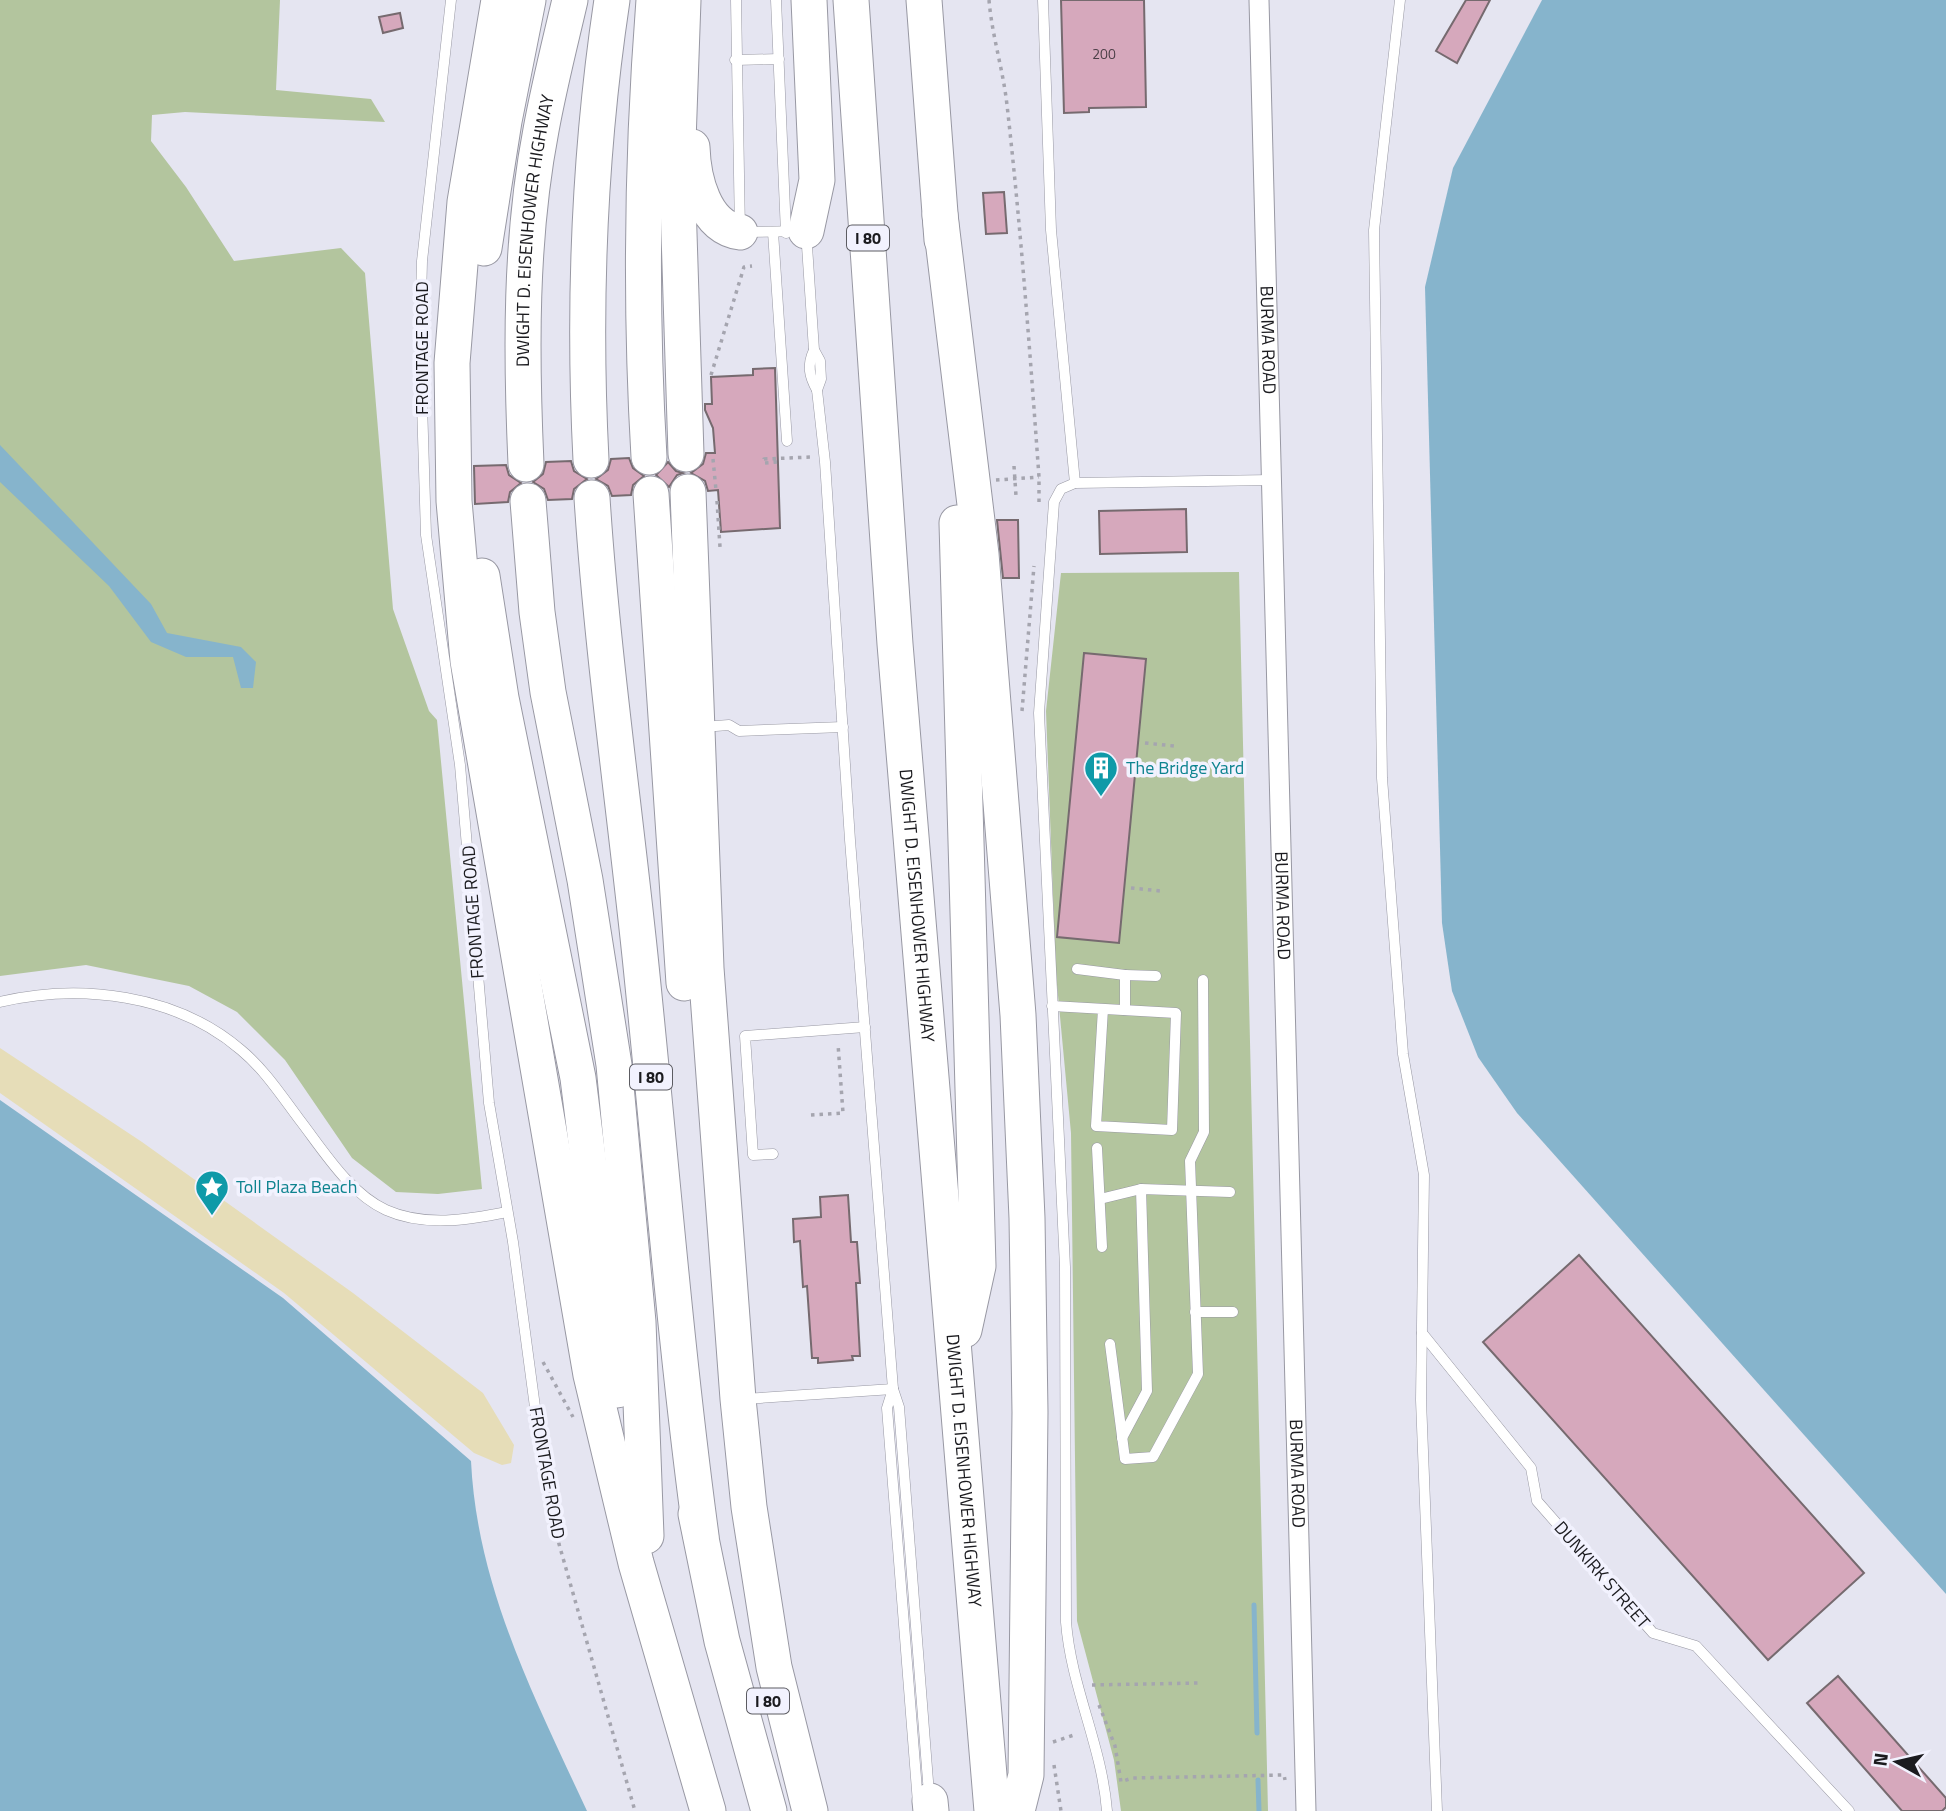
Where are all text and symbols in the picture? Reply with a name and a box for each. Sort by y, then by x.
house number: 200 [1092,43,1116,64]
street label: DWIGHT D. EISENHOWER HIGHWAY [509,92,561,367]
road number: I 80 [847,226,889,250]
street label: FRONTAGE ROAD [408,281,435,415]
street label: BURMA ROAD [1253,285,1283,395]
building icon: The Bridge Yard [1082,749,1120,798]
place label: The Bridge Yard [1126,754,1244,781]
street label: DWIGHT D. EISENHOWER HIGHWAY [892,768,942,1044]
street label: FRONTAGE ROAD [454,844,491,980]
street label: BURMA ROAD [1268,851,1298,960]
road number: I 80 [630,1064,672,1090]
place icon: Toll Plaza Beach [193,1168,231,1217]
place label: Toll Plaza Beach [236,1173,357,1200]
street label: DWIGHT D. EISENHOWER HIGHWAY [939,1333,989,1609]
street label: FRONTAGE ROAD [523,1405,572,1541]
street label: BURMA ROAD [1283,1419,1313,1528]
street label: DUNKIRK STREET [1548,1515,1657,1635]
road number: I 80 [747,1688,789,1714]
north arrow [1862,1727,1932,1797]
text: N [1864,1751,1895,1768]

